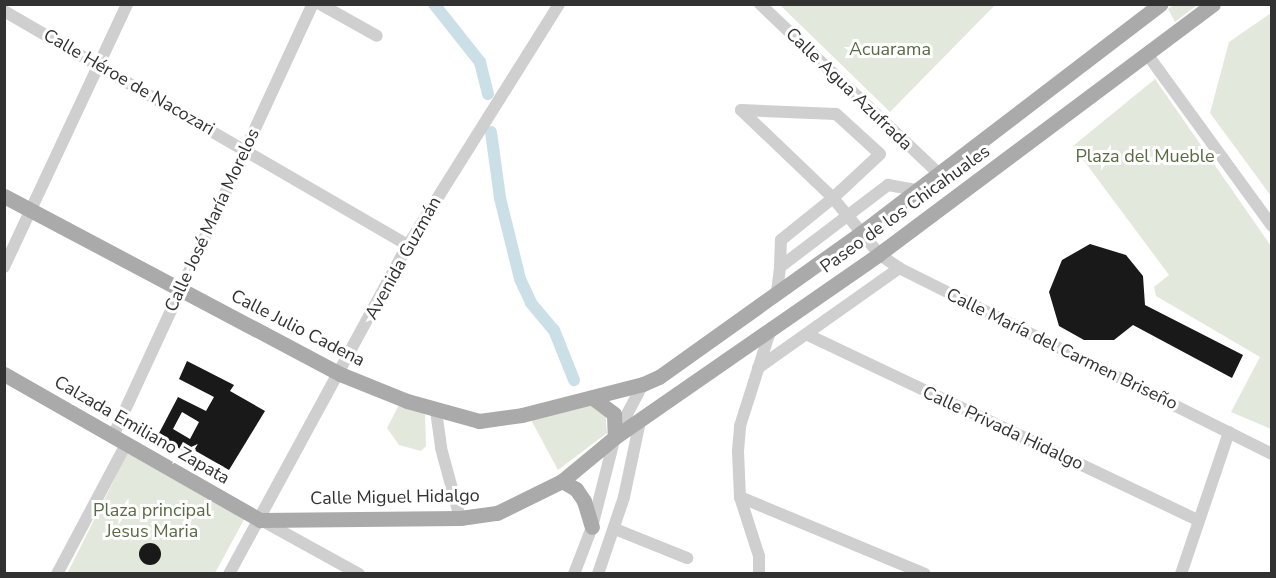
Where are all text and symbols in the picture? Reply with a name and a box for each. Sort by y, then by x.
street label: Calle Agua Azufrada [781,23,917,155]
street label: Calle Héroe de Nacozari [40,24,218,140]
park label: Acuarama [849,38,931,60]
street label: Calle José María Morelos [160,125,264,315]
street label: Paseo de los Chicahuales [816,140,994,278]
park label: Plaza del Mueble [1075,145,1215,167]
street label: Avenida Guzmán [360,193,446,323]
street label: Calle María del Carmen Briseño [943,283,1181,415]
street label: Calle Julio Cadena [227,285,369,371]
street label: Calzada Emiliano Zapata [50,371,234,489]
street label: Calle Privada Hidalgo [919,381,1087,475]
street label: Calle Miguel Hidalgo [310,485,480,509]
park label: Plaza principal Jesus Maria [93,500,211,542]

